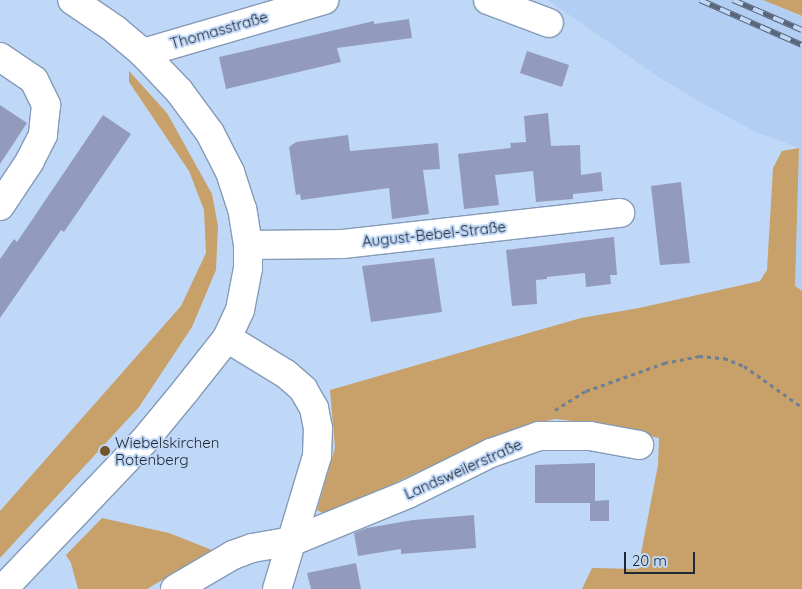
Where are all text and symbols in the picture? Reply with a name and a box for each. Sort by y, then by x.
street label: Thomasstraße [168,7,270,53]
street label: August-Bebel-Straße [361,217,507,251]
place label: Wiebelskirchen Rotenberg [115,433,219,468]
street label: Landsweilerstraße [401,435,525,503]
marker: Wiebelskirchen Rotenberg [99,445,111,457]
scale bar [627,542,698,574]
text: 20 m [632,551,667,570]

